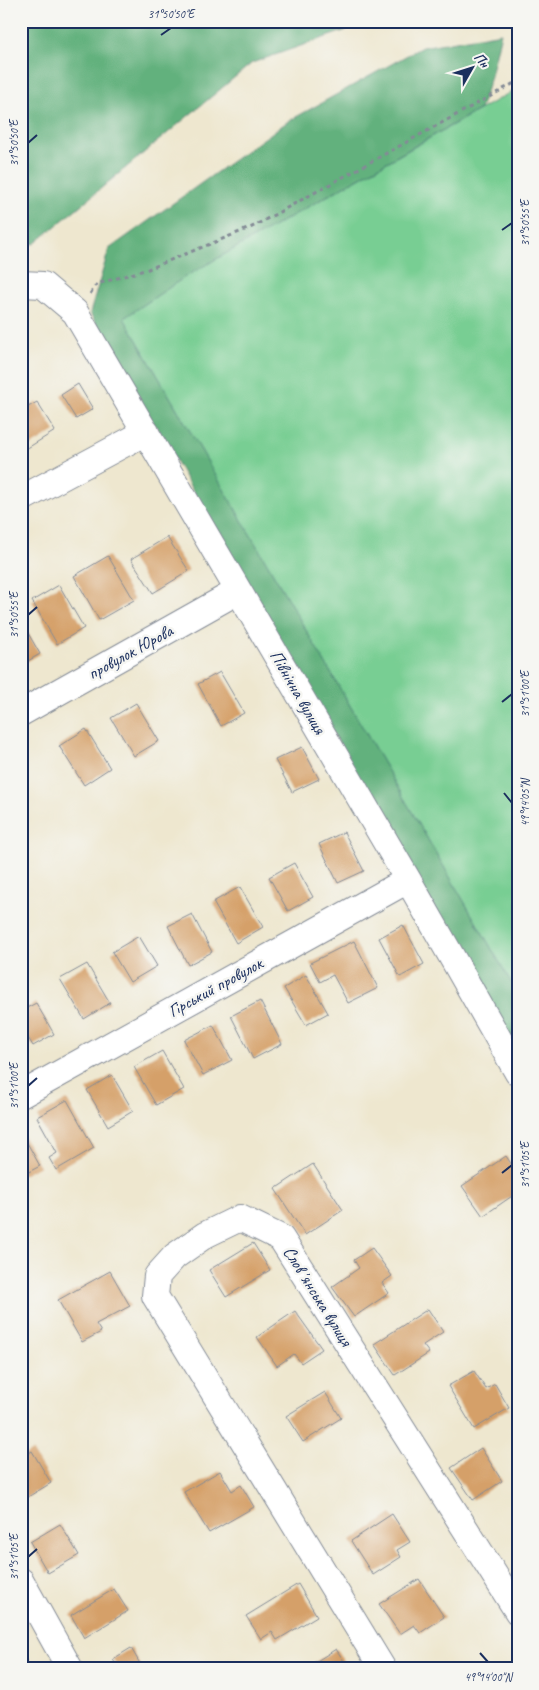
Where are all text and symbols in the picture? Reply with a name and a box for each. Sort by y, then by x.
text: 31°50'50"E [148,6,196,22]
north arrow [446,42,496,92]
text: Пн [470,49,493,72]
text: 31°50'50"E [6,118,22,166]
text: 31°50'55"E [517,198,533,246]
text: 31°50'55"E [6,590,22,638]
street label: провулок Юрова [84,619,178,684]
street label: Північна вулиця [265,646,332,739]
text: 31°51'00"E [517,669,533,717]
text: 49°14'05"N [517,778,533,827]
street label: Гірський провулок [164,951,267,1022]
text: 31°51'00"E [6,1061,22,1109]
text: 31°51'05"E [517,1140,533,1188]
street label: Словʼянська вулиця [279,1242,358,1351]
text: 31°51'05"E [6,1532,22,1580]
text: 49°14'00"N [464,1669,513,1685]

